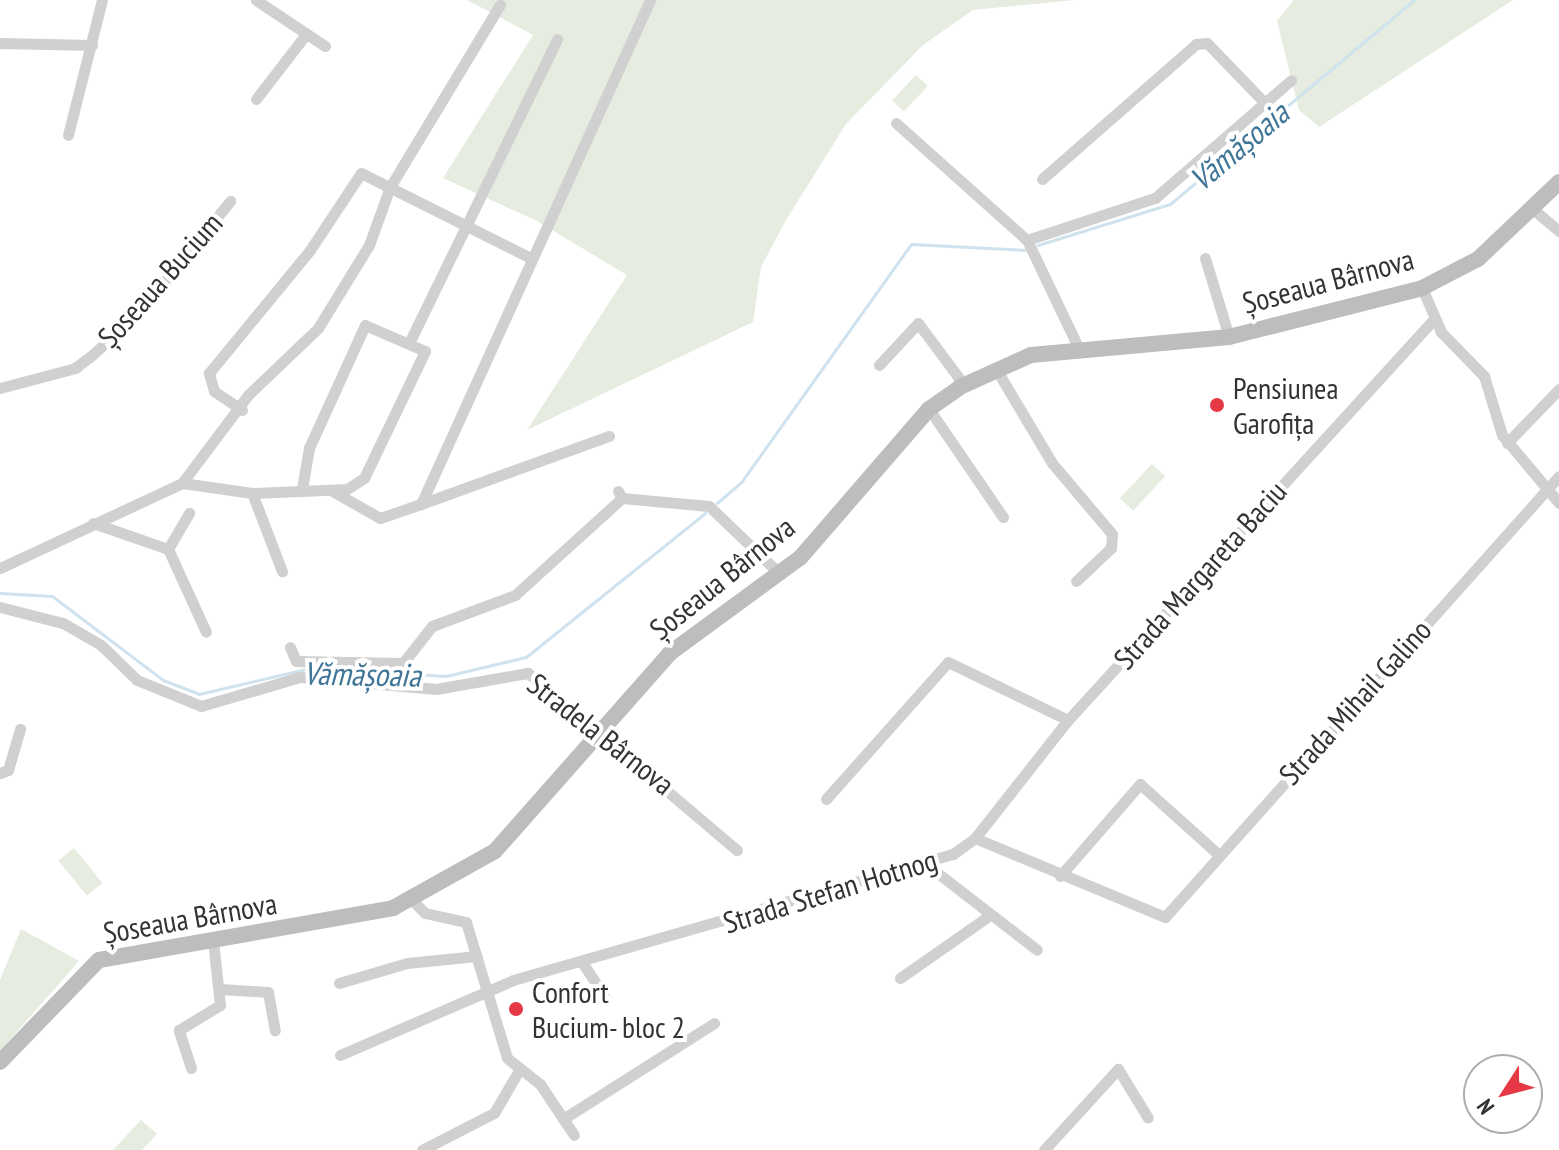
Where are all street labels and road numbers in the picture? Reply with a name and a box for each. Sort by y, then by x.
street label: Șoseaua Bucium [90,205,230,355]
street label: Șoseaua Bârnova [1239,241,1417,321]
street label: Strada Margareta Baciu [1106,474,1294,676]
street label: Șoseaua Bârnova [642,509,802,647]
street label: Strada Mihail Galino [1271,612,1439,792]
street label: Stradela Bârnova [521,666,681,802]
street label: Strada Stefan Hotnog [719,841,941,941]
street label: Șoseaua Bârnova [100,885,280,951]

